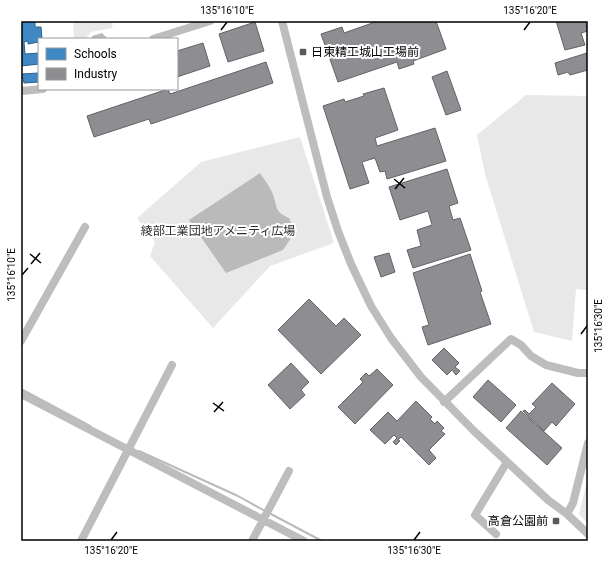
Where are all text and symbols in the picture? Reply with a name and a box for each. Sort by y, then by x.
text: 135°16'10"E [200,5,254,16]
text: 135°16'20"E [503,5,557,16]
legend [38,38,178,90]
place label: 日東精工城山工場前 [311,45,419,59]
text: Schools [74,47,117,61]
marker: 日東精工城山工場前 [298,47,308,57]
text: Industry [74,67,118,81]
park label: 綾部工業団地アメニティ広場 [141,224,295,238]
text: 135°16'10"E [6,248,17,302]
text: 135°16'30"E [593,299,604,353]
place label: 高倉公園前 [488,514,548,528]
marker: 高倉公園前 [551,516,561,526]
text: 135°16'20"E [84,545,138,556]
text: 135°16'30"E [387,545,441,556]

